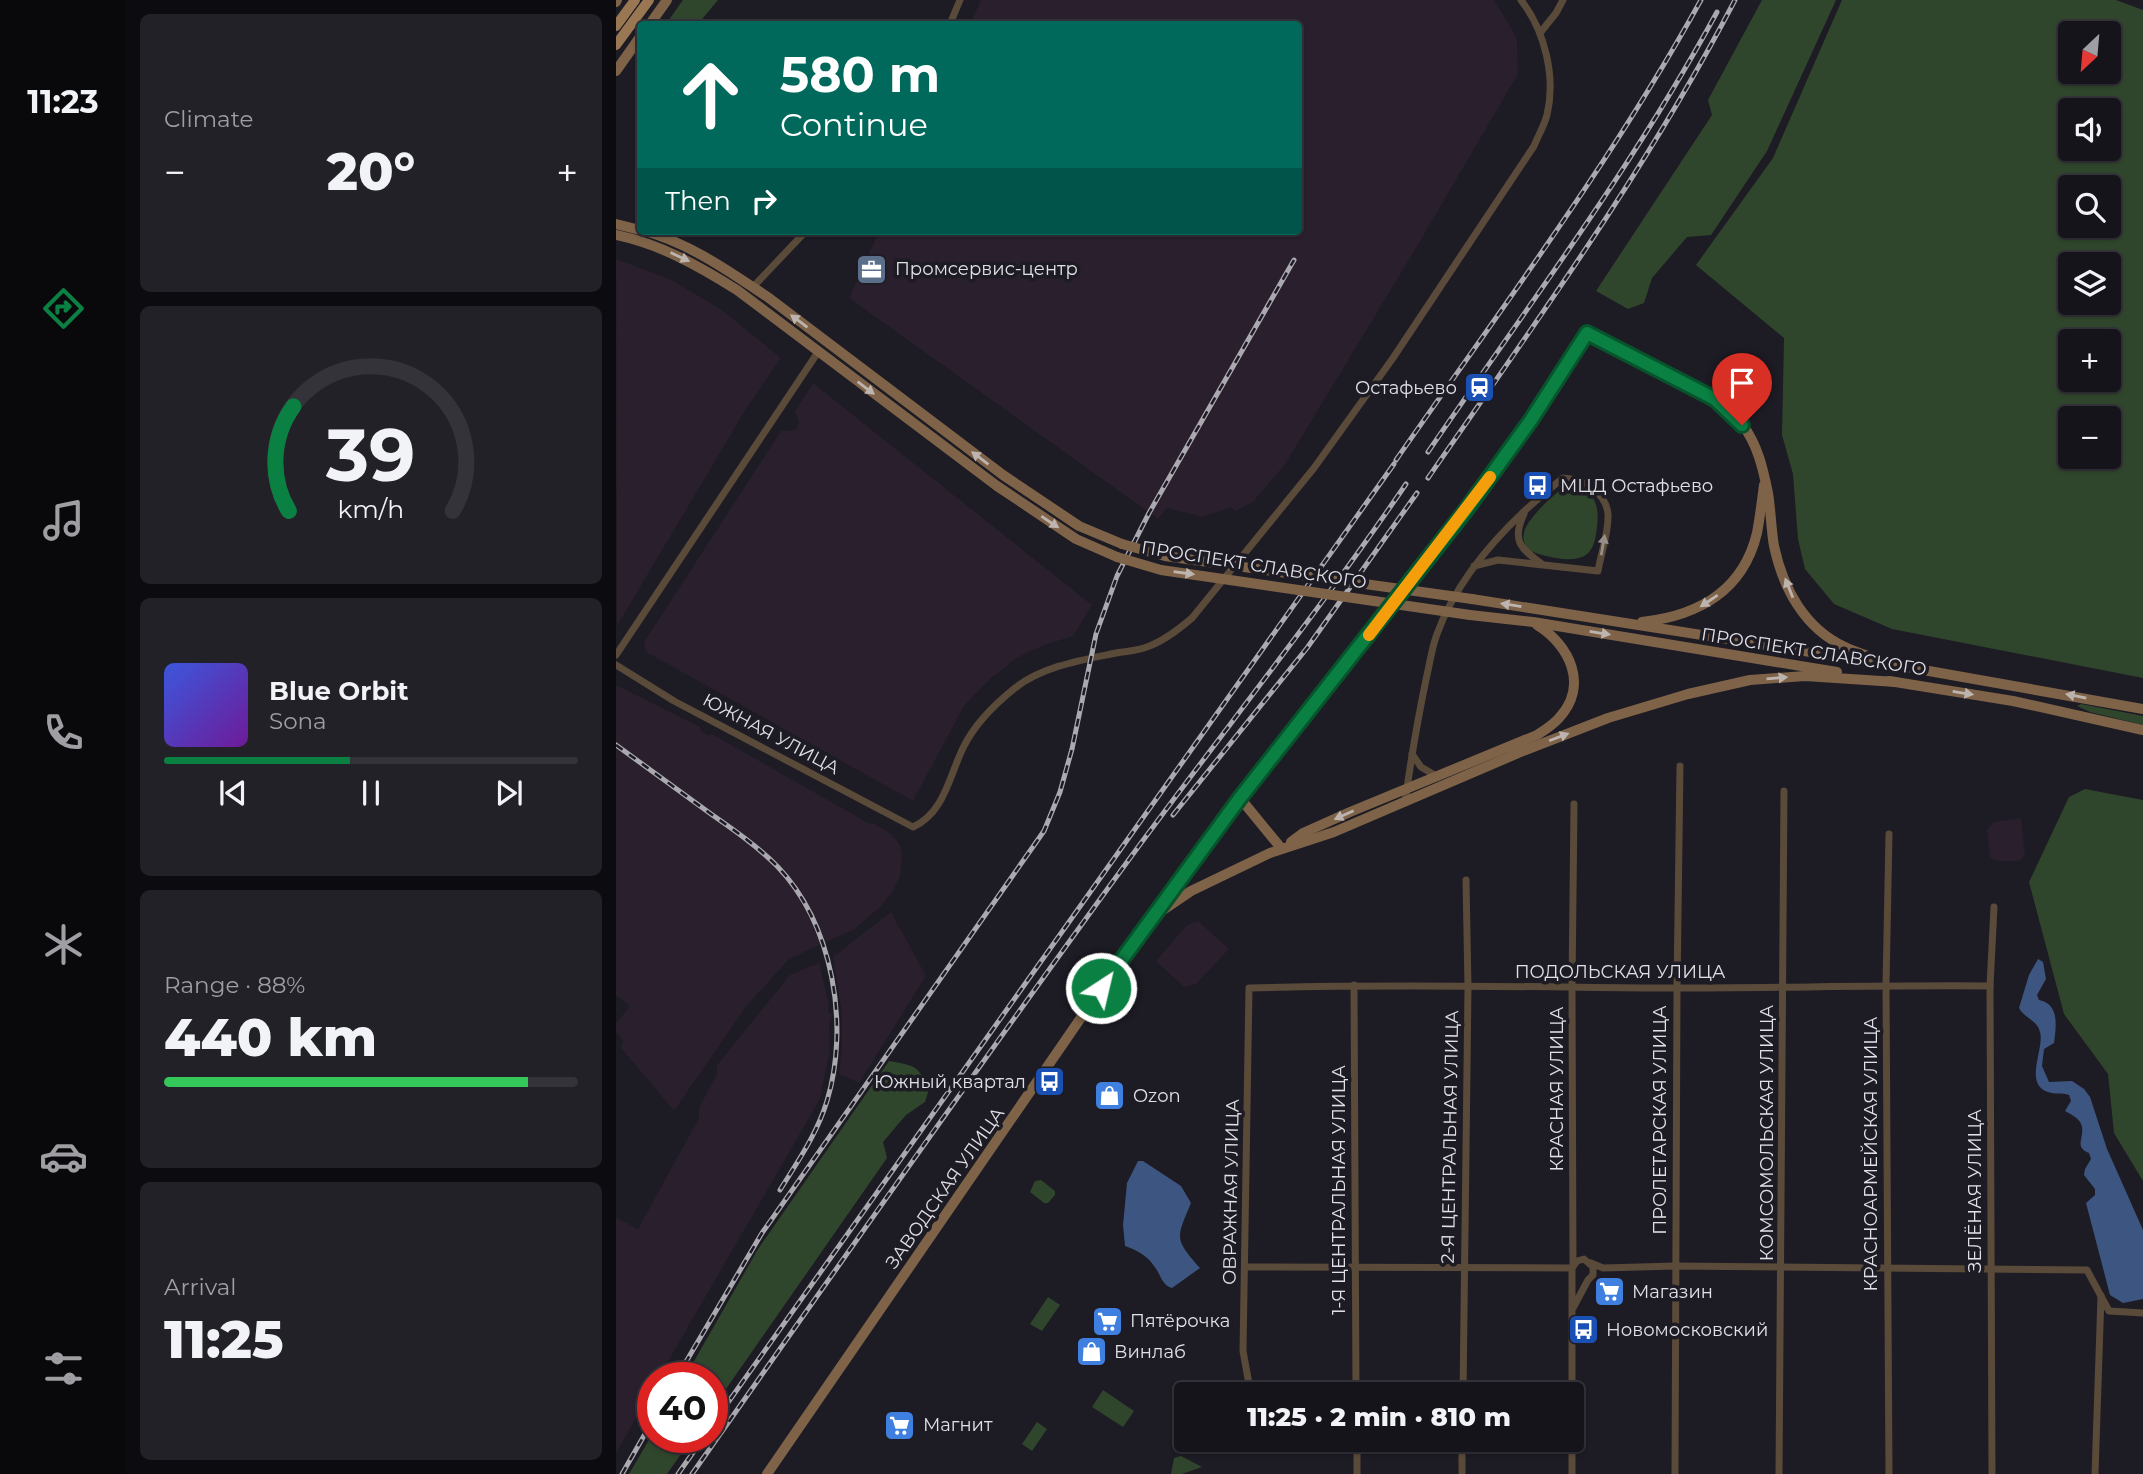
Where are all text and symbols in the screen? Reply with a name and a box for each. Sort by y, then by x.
north arrow [2058,21,2121,84]
map controls [2058,21,2121,469]
text: 580 m [780,45,940,104]
icon: ahead [665,49,756,140]
text: 11:23 [27,82,99,121]
button: sound [2058,98,2121,161]
text: Climate [164,105,253,133]
text: Continue [780,105,928,144]
text: 20° [327,140,415,203]
text: − [164,149,186,196]
text: + [556,149,578,196]
button: search [2058,175,2121,238]
icon: right [745,182,783,220]
text: Then [665,185,731,217]
one-way arrow [670,252,690,263]
office icon: Промсервис-центр [855,252,889,286]
button: layers [2058,252,2121,315]
place label: Промсервис-центр [895,258,1078,280]
icon: directions [39,284,88,333]
one-way arrow [790,314,808,328]
button: + [2058,329,2121,392]
pin [1712,353,1772,425]
icon: arrive [1723,364,1761,402]
station icon: Остафьево [1463,371,1497,405]
place label: Остафьево [1355,377,1457,399]
one-way arrow [857,380,875,394]
button: − [2058,406,2121,469]
text: 39 [325,411,416,499]
one-way arrow [972,451,990,466]
bus stop icon: МЦД Остафьево [1520,469,1554,503]
place label: МЦД Остафьево [1560,475,1713,497]
text: km/h [338,494,404,524]
icon: music [39,496,88,545]
one-way arrow [1040,515,1060,528]
one-way arrow [1598,534,1609,556]
street label: ПРОСПЕКТ СЛАВСКОГО [1140,536,1368,594]
one-way arrow [1173,568,1195,579]
one-way arrow [1783,578,1794,599]
one-way arrow [1700,594,1718,608]
one-way arrow [1500,599,1522,610]
street label: ПРОСПЕКТ СЛАВСКОГО [1700,623,1928,681]
one-way arrow [1589,628,1611,639]
one-way arrow [1767,672,1789,683]
text: Blue Orbit [269,675,408,707]
one-way arrow [1952,688,1974,699]
street label: ЮЖНАЯ УЛИЦА [699,689,844,780]
one-way arrow [2065,691,2087,702]
text: Sona [269,707,327,735]
icon: phone [39,708,88,757]
one-way arrow [1548,732,1569,743]
icon: previous [214,774,252,812]
icon: pause [352,774,390,812]
icon: next [490,774,528,812]
one-way arrow [1334,809,1354,821]
icon: climate [39,920,88,969]
position arrow [1064,951,1138,1025]
street label: ПОДОЛЬСКАЯ УЛИЦА [1515,961,1726,983]
text: Range · 88% [164,971,305,999]
street label: КОМСОМОЛЬСКАЯ УЛИЦА [1756,1004,1778,1261]
street label: ПРОЛЕТАРСКАЯ УЛИЦА [1649,1005,1671,1235]
text: 440 km [164,1006,377,1069]
street label: КРАСНАЯ УЛИЦА [1546,1006,1568,1171]
street label: 2-Я ЦЕНТРАЛЬНАЯ УЛИЦА [1437,1009,1463,1264]
street label: КРАСНОАРМЕЙСКАЯ УЛИЦА [1860,1016,1882,1291]
street label: 1-Я ЦЕНТРАЛЬНАЯ УЛИЦА [1328,1064,1350,1315]
bus stop icon: Южный квартал [1032,1065,1066,1099]
place label: Южный квартал [874,1071,1026,1093]
shop icon: Ozon [1093,1079,1127,1113]
place label: Ozon [1133,1085,1181,1107]
street label: ОВРАЖНАЯ УЛИЦА [1218,1098,1244,1285]
street label: ЗАВОДСКАЯ УЛИЦА [881,1103,1009,1273]
street label: ЗЕЛЁНАЯ УЛИЦА [1964,1109,1986,1273]
icon: car [39,1132,88,1181]
text: Arrival [164,1273,237,1301]
supermarket icon: Магазин [1592,1275,1626,1309]
place label: Магазин [1632,1281,1713,1303]
supermarket icon: Пятёрочка [1090,1304,1124,1338]
text: 11:25 [164,1308,284,1371]
place label: Пятёрочка [1130,1310,1230,1332]
bus stop icon: Новомосковский [1566,1313,1600,1347]
place label: Новомосковский [1606,1319,1768,1341]
shop icon: Винлаб [1074,1335,1108,1369]
place label: Винлаб [1114,1341,1186,1363]
icon: filters [39,1344,88,1393]
speed limit sign: 40 [637,1362,728,1453]
text: 11:25 · 2 min · 810 m [1247,1401,1511,1433]
supermarket icon: Магнит [883,1408,917,1442]
place label: Магнит [923,1414,993,1436]

